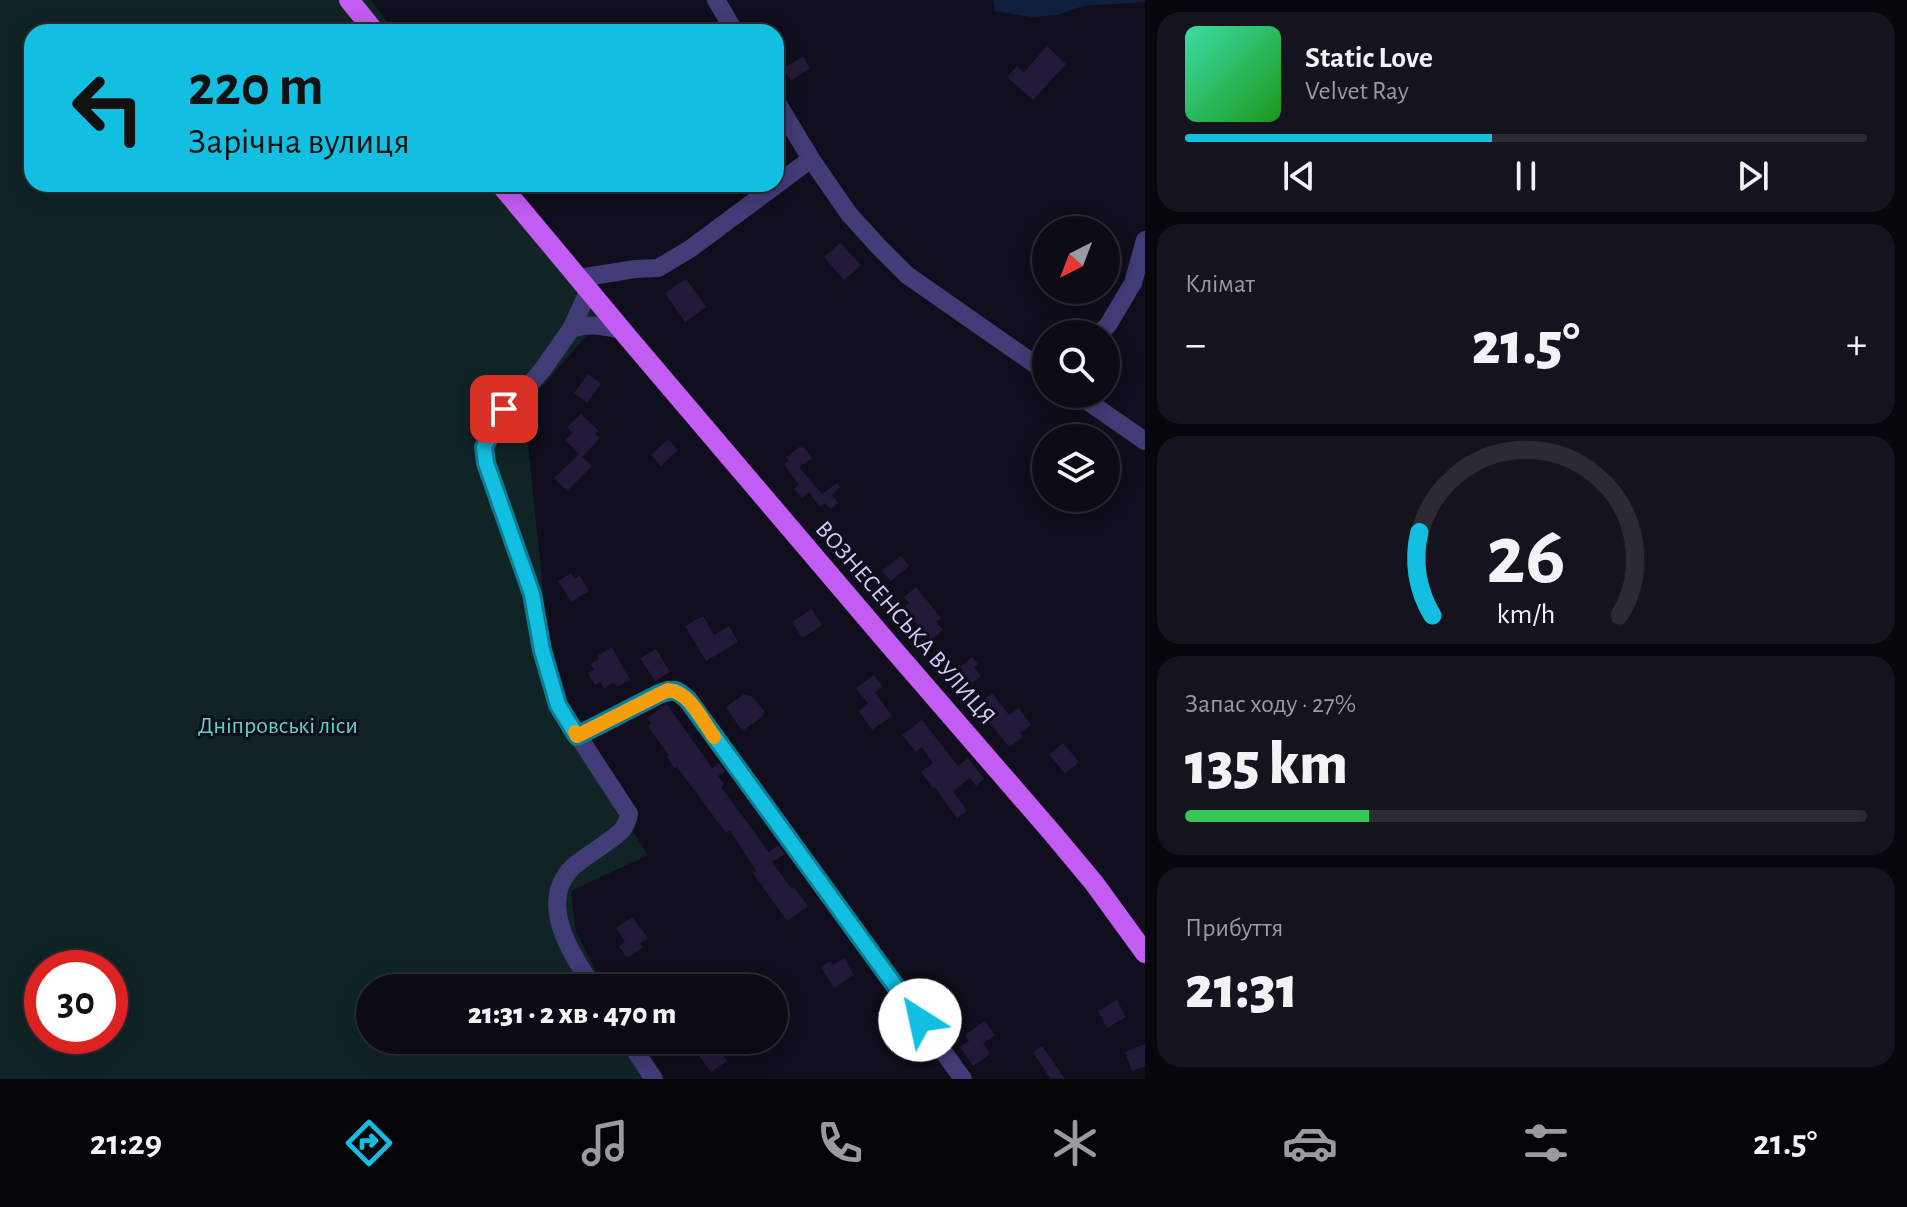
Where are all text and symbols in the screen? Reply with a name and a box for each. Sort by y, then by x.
text: Static Love [1305,43,1433,73]
icon: left [56,56,160,160]
text: 220 m [188,59,324,115]
text: Velvet Ray [1305,78,1409,104]
text: Зарічна вулиця [188,124,410,160]
icon: previous [1277,154,1321,198]
icon: pause [1504,154,1548,198]
icon: next [1731,154,1775,198]
north arrow [1032,216,1120,304]
map controls [1032,216,1120,512]
text: Клімат [1185,271,1255,297]
text: 21.5° [1472,315,1580,375]
button: search [1032,320,1120,408]
text: − [1185,323,1206,367]
text: + [1846,323,1867,367]
pin [470,375,538,443]
icon: arrive [482,387,526,431]
button: layers [1032,424,1120,512]
text: 26 [1486,514,1566,598]
street label: ВОЗНЕСЕНСЬКА ВУЛИЦЯ [810,517,1000,729]
text: km/h [1497,600,1555,629]
text: Запас ходу · 27% [1185,691,1356,717]
park label: Дніпровські ліси [198,714,358,738]
text: 135 km [1185,735,1348,795]
text: Прибуття [1185,915,1283,941]
speed limit sign: 30 [24,950,128,1054]
text: 21:31 [1185,959,1298,1019]
position arrow [878,978,962,1062]
text: 21:31 · 2 хв · 470 m [468,999,676,1029]
icon: directions [341,1115,397,1171]
icon: music [577,1115,633,1171]
icon: phone [812,1115,868,1171]
icon: climate [1047,1115,1103,1171]
icon: car [1282,1115,1338,1171]
icon: filters [1518,1115,1574,1171]
text: 21:29 [90,1125,162,1161]
text: 21.5° [1753,1125,1817,1161]

